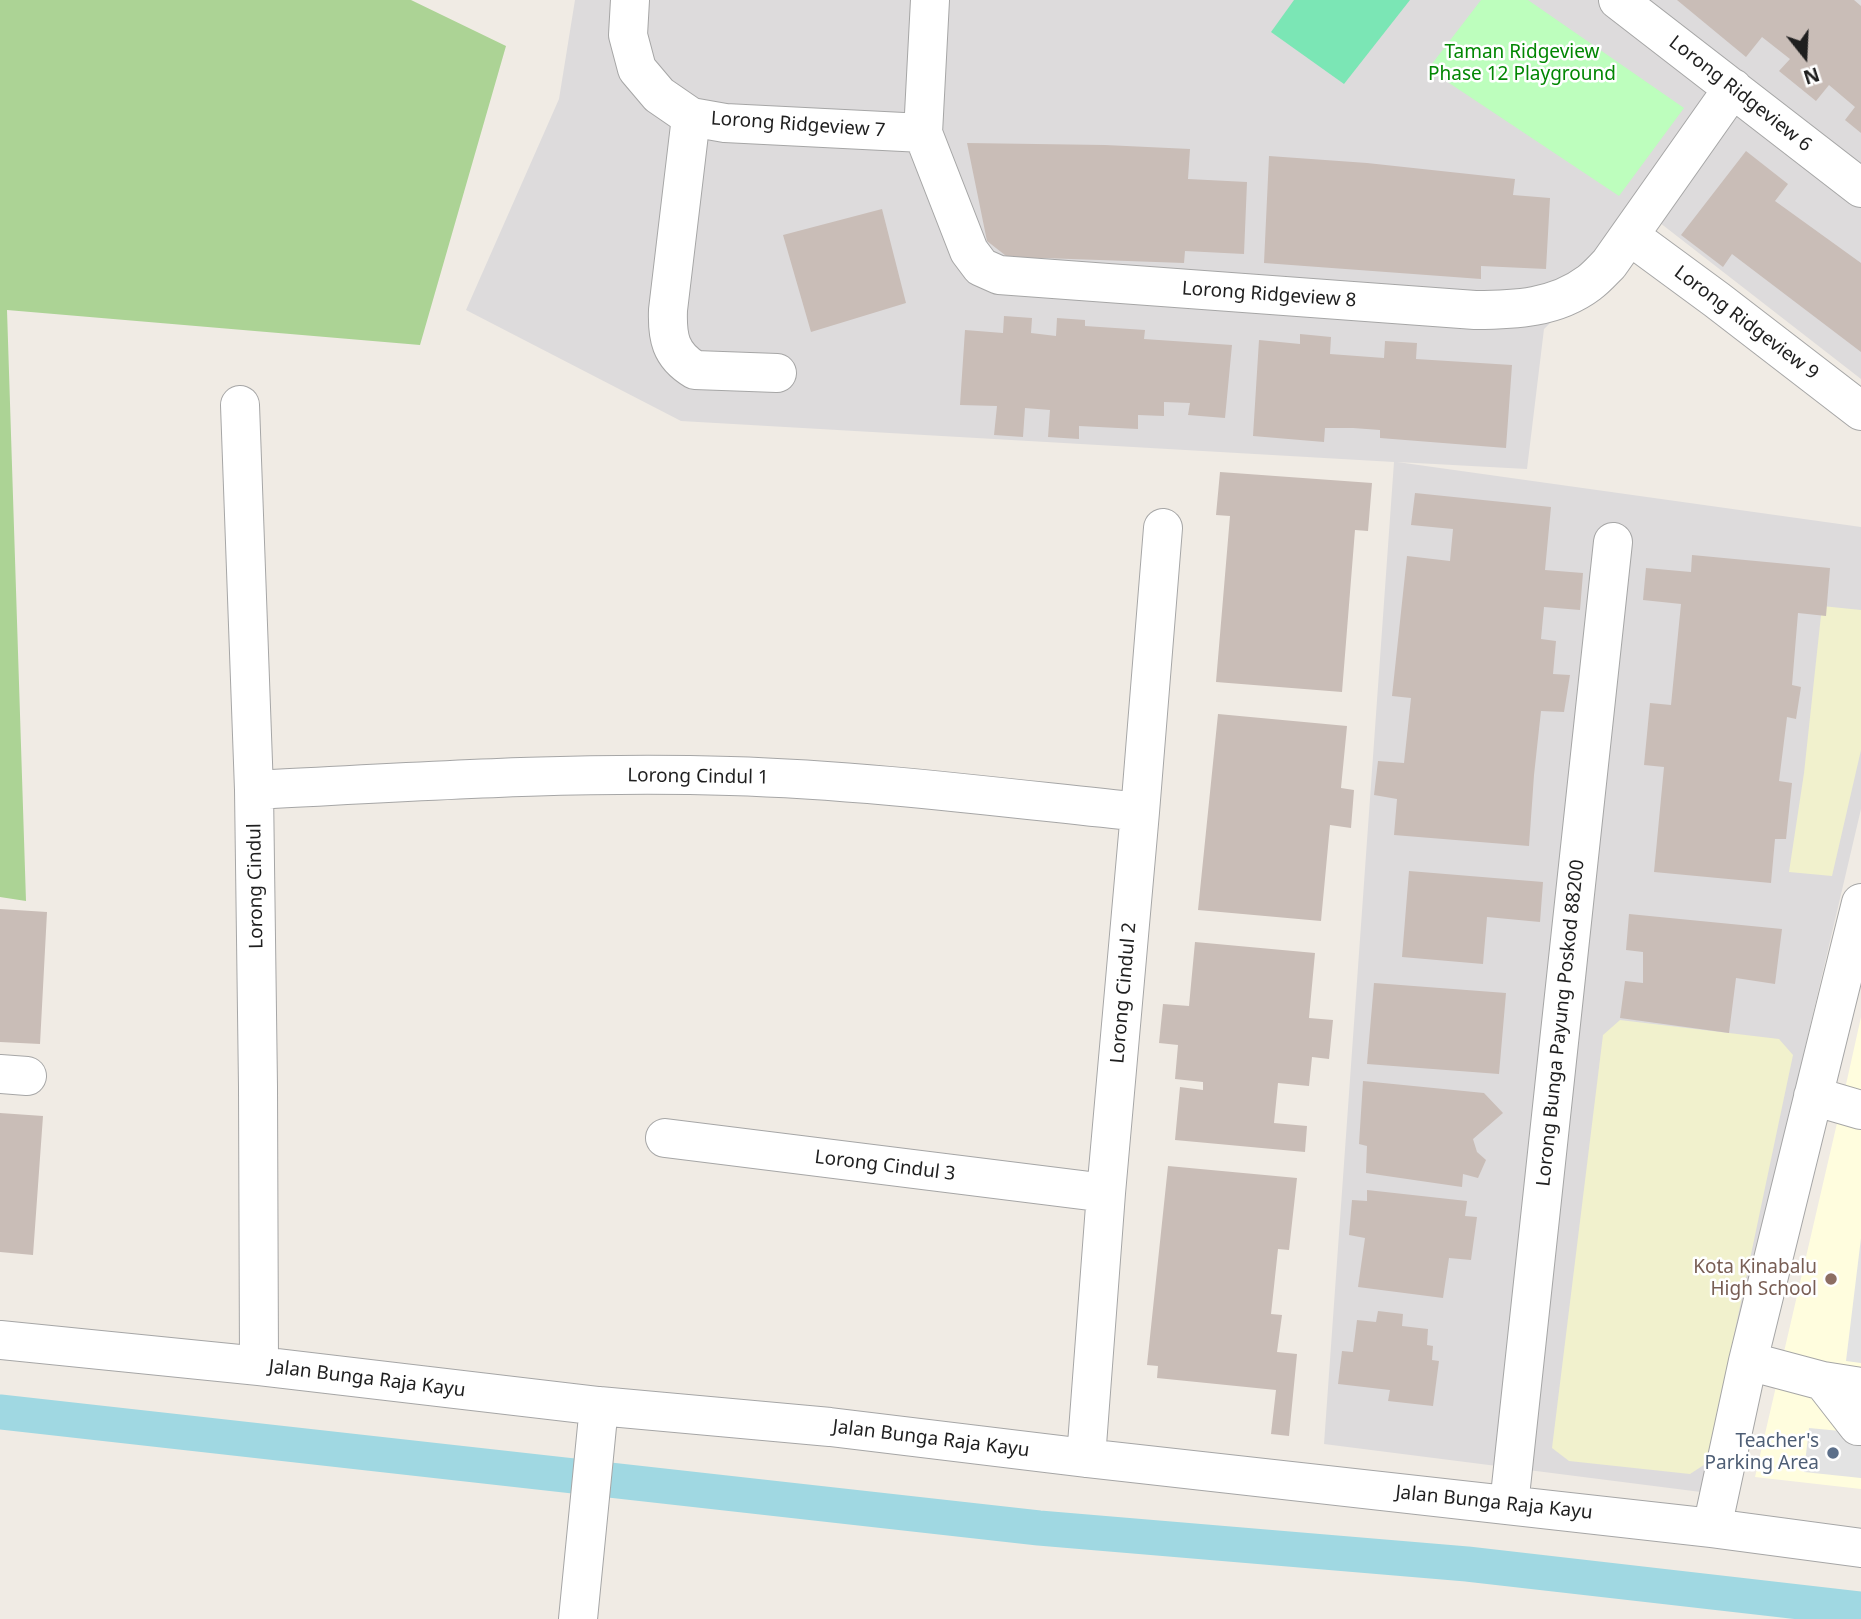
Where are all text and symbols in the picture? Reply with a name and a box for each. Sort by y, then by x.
north arrow [1770,21,1840,91]
street label: Lorong Ridgeview 6 [1664,31,1816,157]
park label: Taman Ridgeview Phase 12 Playground [1428,42,1616,86]
text: N [1800,61,1823,91]
street label: Lorong Ridgeview 7 [710,108,886,142]
street label: Lorong Ridgeview 9 [1669,261,1823,385]
street label: Lorong Ridgeview 8 [1181,278,1357,312]
street label: Lorong Cindul 1 [627,764,769,790]
street label: Lorong Cindul [244,823,268,949]
street label: Lorong Bunga Payung Poskod 88200 [1532,858,1590,1188]
street label: Lorong Cindul 2 [1106,921,1142,1065]
street label: Lorong Cindul 3 [813,1146,957,1186]
place label: Kota Kinabalu High School [1693,1257,1817,1301]
marker: Kota Kinabalu High School [1823,1271,1839,1287]
street label: Jalan Bunga Raja Kayu [267,1356,467,1402]
street label: Jalan Bunga Raja Kayu [831,1416,1031,1462]
place label: Teacher's Parking Area [1705,1431,1819,1475]
marker: Teacher's Parking Area [1825,1445,1841,1461]
street label: Jalan Bunga Raja Kayu [1394,1481,1594,1525]

